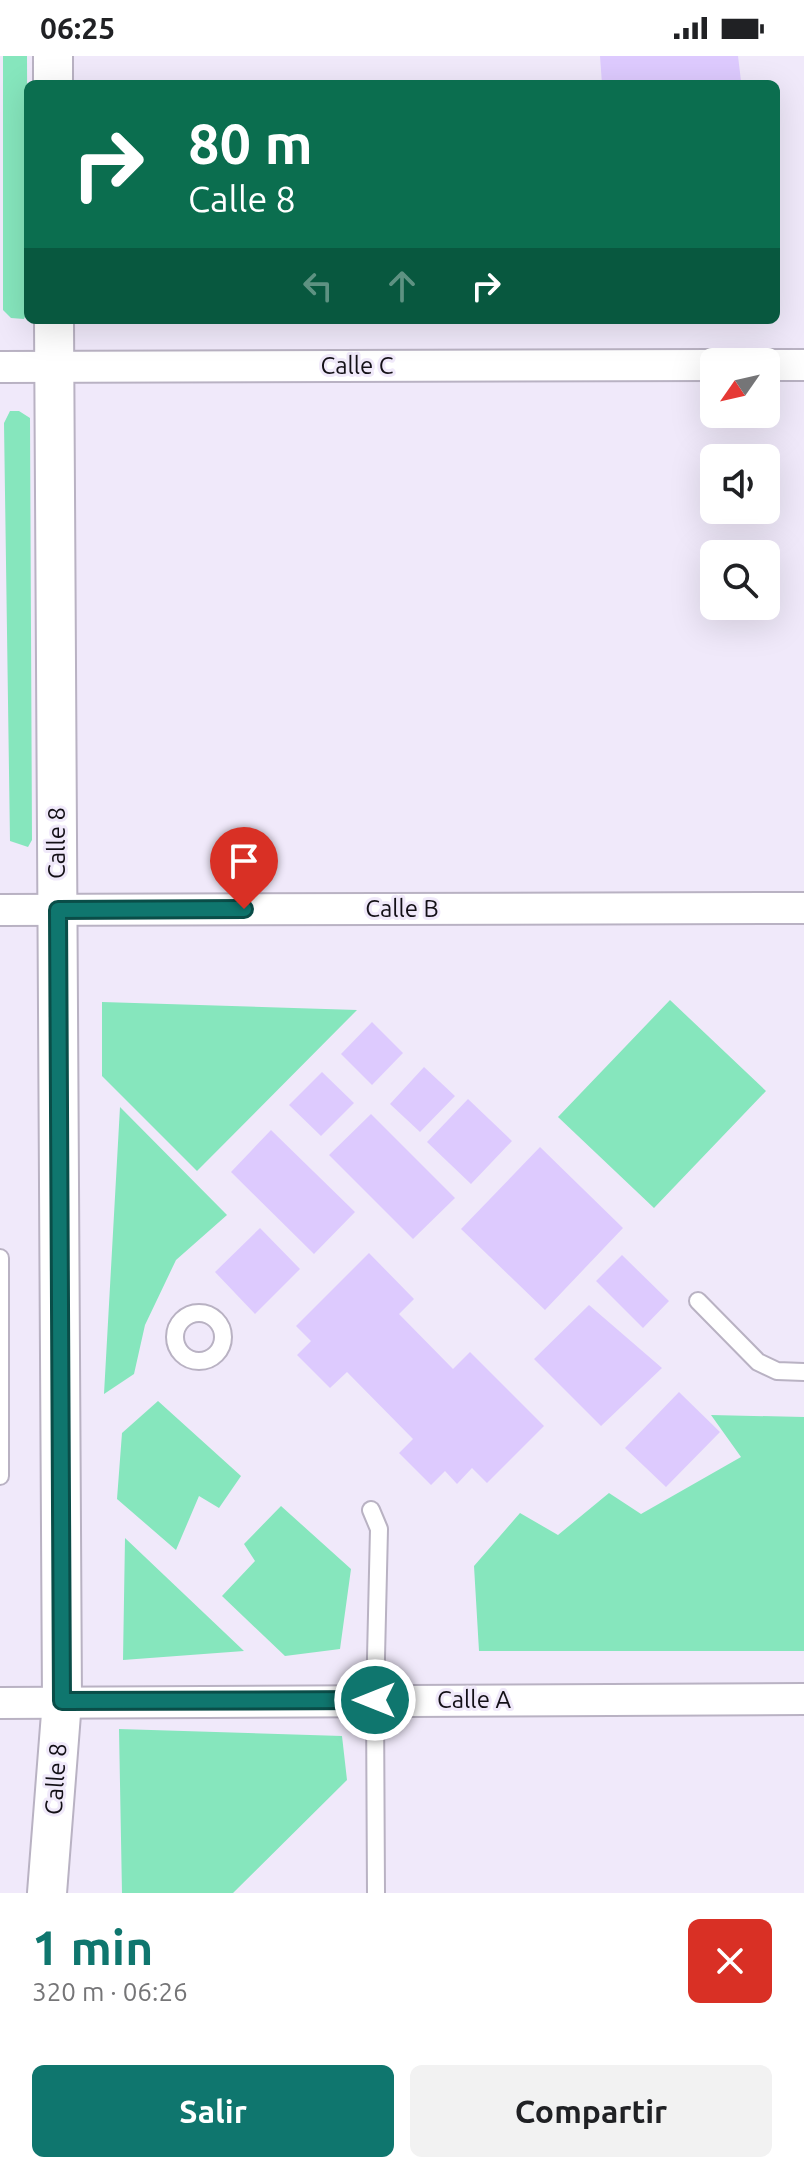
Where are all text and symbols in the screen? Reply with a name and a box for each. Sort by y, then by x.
text: 06:25 [40,11,115,45]
icon: right [56,112,160,216]
text: 80 m [188,112,313,175]
text: Calle 8 [188,178,296,219]
icon: left [296,264,340,308]
icon: ahead [380,264,424,308]
icon: right [464,264,508,308]
north arrow [700,348,780,428]
map controls [700,348,780,620]
street label: Calle C [320,352,394,379]
button: sound [700,444,780,524]
button: search [700,540,780,620]
street label: Calle 8 [43,807,70,879]
pin [210,827,278,909]
icon: arrive [222,839,266,883]
street label: Calle B [365,895,439,922]
position arrow [333,1658,417,1742]
street label: Calle A [437,1686,511,1713]
street label: Calle 8 [40,1742,71,1816]
button: close [688,1919,772,2003]
text: 1 min [32,1920,153,1974]
text: 320 m · 06:26 [32,1977,188,2006]
button: Salir [32,2065,394,2157]
button: Compartir [410,2065,772,2157]

